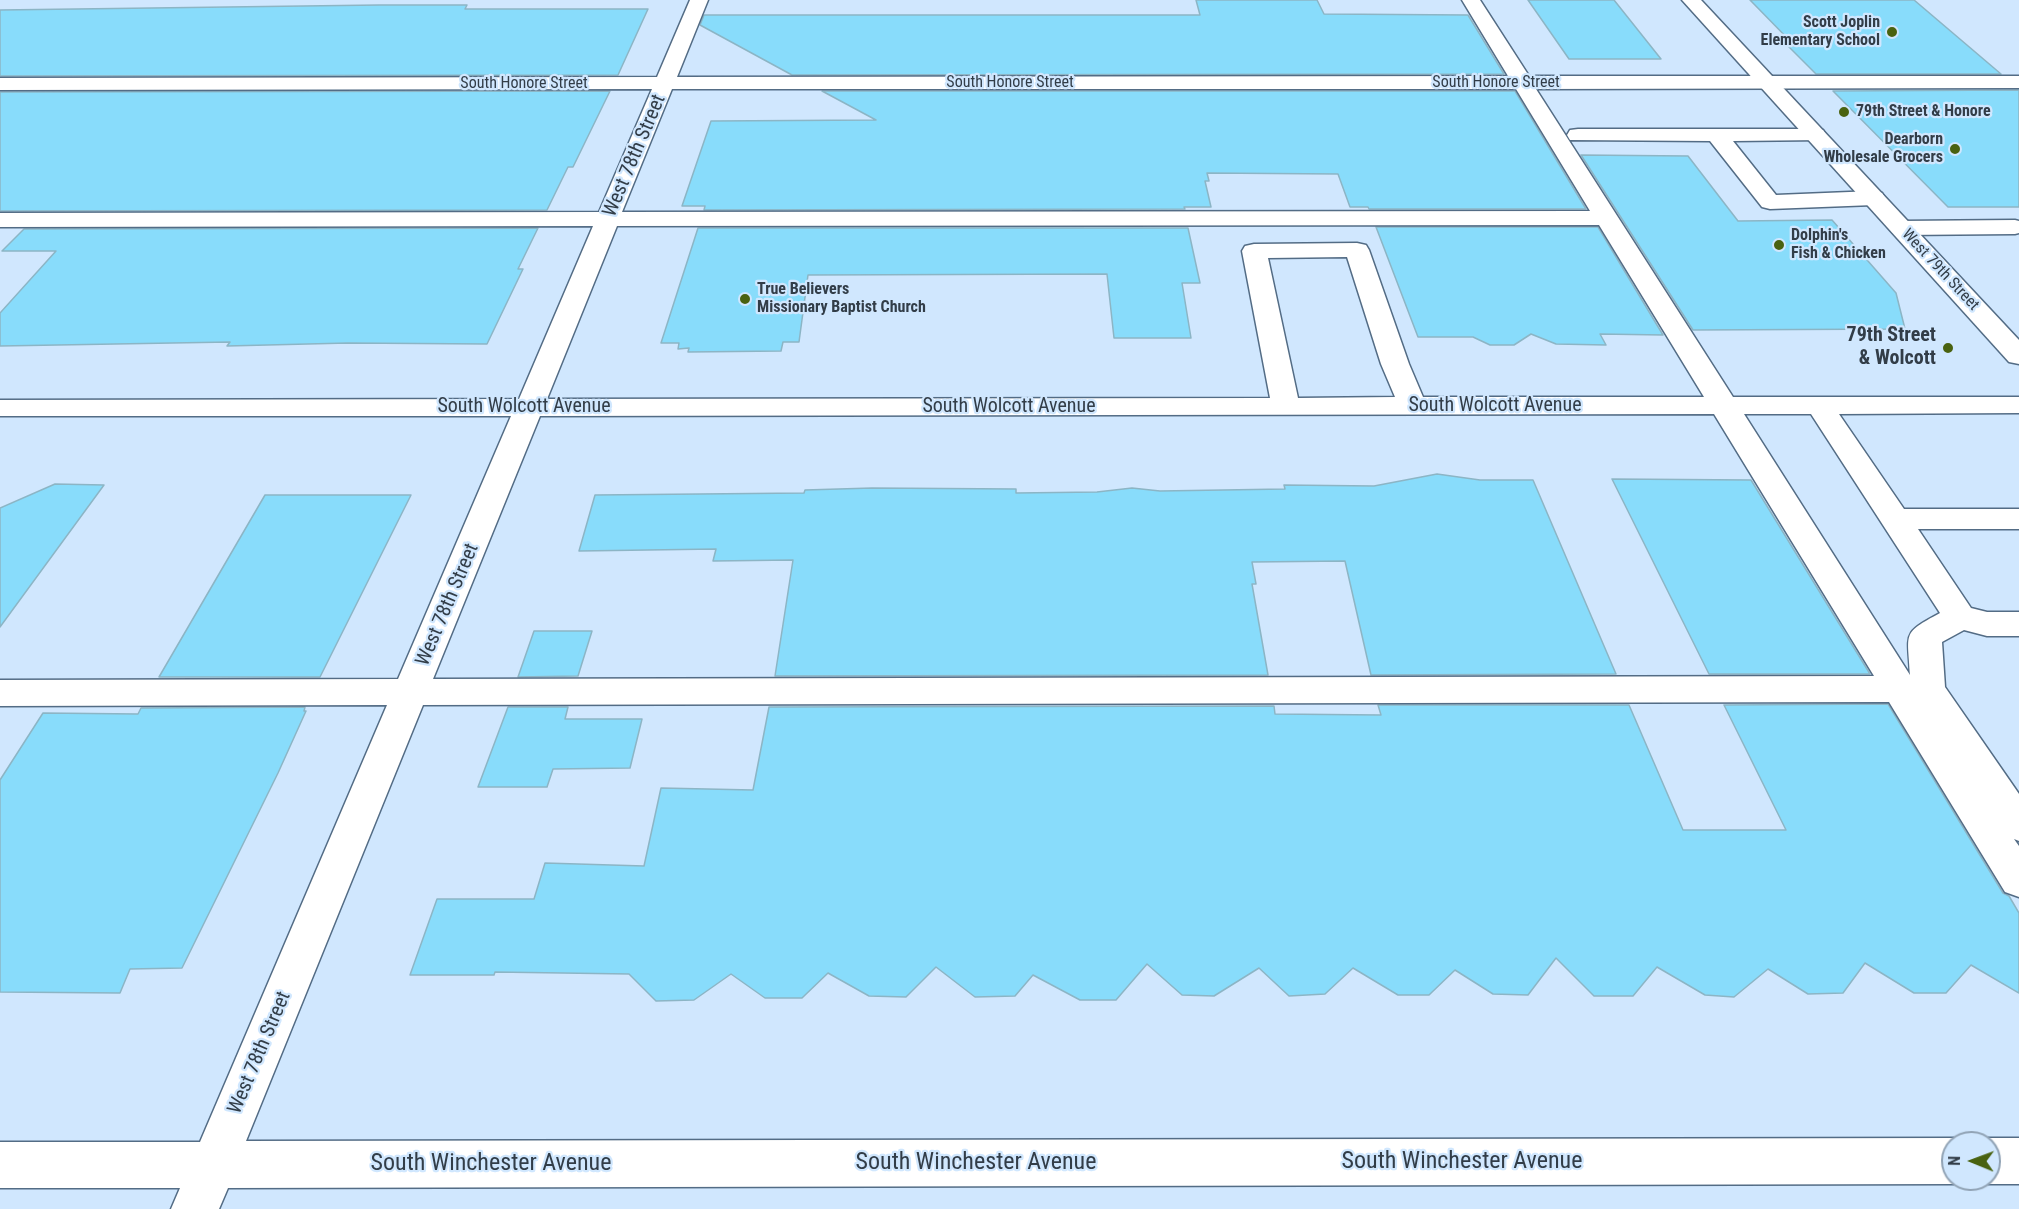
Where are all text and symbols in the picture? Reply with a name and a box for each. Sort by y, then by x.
place label: Scott Joplin Elementary School [1761,13,1880,51]
marker: Scott Joplin Elementary School [1885,25,1899,39]
street label: South Honore Street [946,73,1074,93]
street label: South Honore Street [1432,73,1560,93]
street label: South Honore Street [460,74,588,94]
street label: West 78th Street [598,91,672,221]
place label: 79th Street & Honore [1856,102,1991,122]
marker: 79th Street & Honore [1837,105,1851,119]
place label: Dearborn Wholesale Grocers [1823,130,1943,168]
marker: Dearborn Wholesale Grocers [1948,142,1962,156]
street label: West 79th Street [1897,225,1983,315]
place label: Dolphin's Fish & Chicken [1791,226,1886,264]
marker: Dolphin's Fish & Chicken [1772,238,1786,252]
place label: True Believers Missionary Baptist Church [757,280,926,318]
marker: True Believers Missionary Baptist Church [738,292,752,306]
place label: 79th Street & Wolcott [1847,324,1936,371]
marker: 79th Street & Wolcott [1941,341,1955,355]
street label: South Wolcott Avenue [1408,394,1582,418]
street label: South Wolcott Avenue [437,395,611,419]
street label: South Wolcott Avenue [922,395,1096,419]
street label: West 78th Street [411,540,485,670]
street label: West 78th Street [223,988,297,1118]
north arrow [1941,1131,2001,1191]
street label: South Winchester Avenue [1342,1148,1582,1176]
street label: South Winchester Avenue [856,1149,1096,1177]
street label: South Winchester Avenue [371,1150,611,1178]
text: N [1945,1156,1964,1166]

